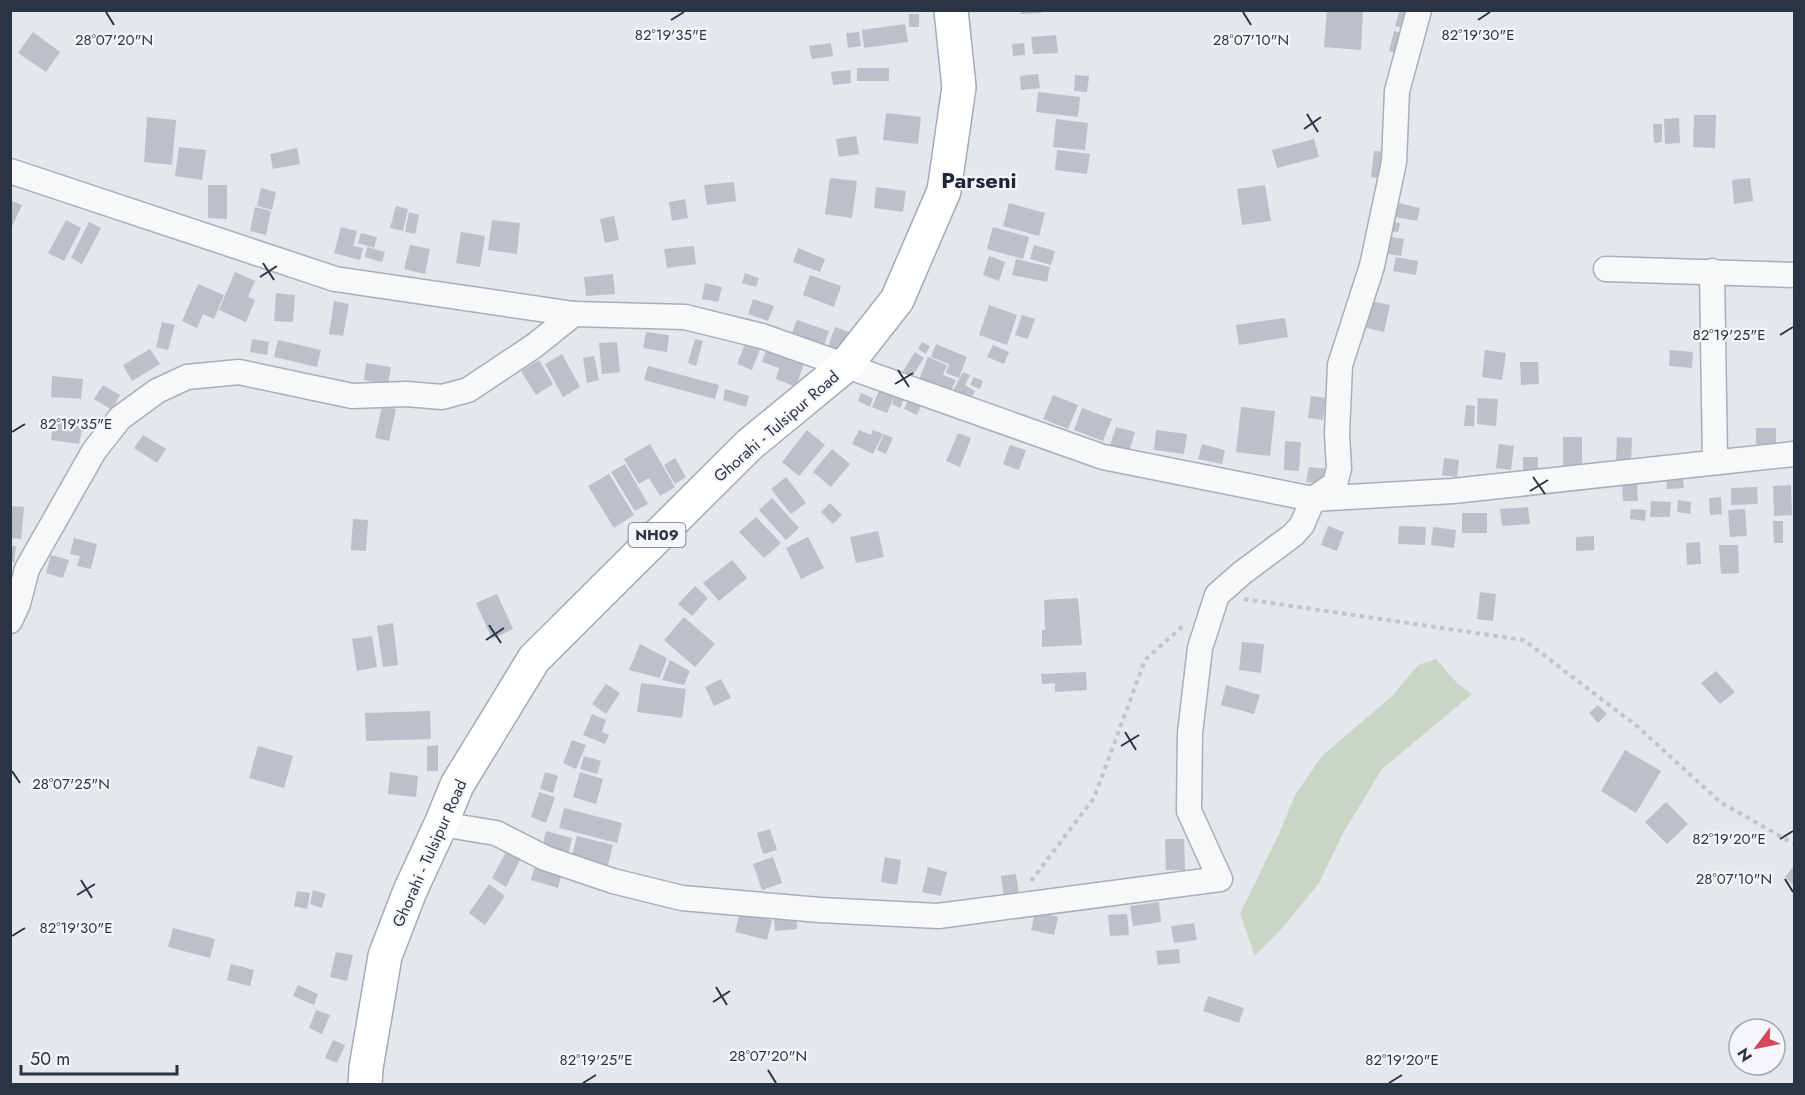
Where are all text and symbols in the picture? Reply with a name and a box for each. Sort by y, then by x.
text: 82°19'35"E [635,24,707,46]
text: 82°19'30"E [1442,24,1514,46]
text: 28°07'20"N [75,29,153,51]
text: 28°07'10"N [1213,29,1289,51]
district label: Parseni [941,164,1017,196]
text: 82°19'25"E [1693,324,1765,346]
street label: Ghorahi - Tulsipur Road [709,365,844,487]
text: 82°19'35"E [40,413,112,435]
road number: NH09 [628,523,686,547]
text: 28°07'25"N [32,773,110,795]
street label: Ghorahi - Tulsipur Road [387,776,472,931]
text: 82°19'20"E [1692,828,1766,850]
text: 28°07'10"N [1696,868,1772,890]
text: 82°19'30"E [40,917,112,939]
north arrow [1727,1017,1787,1077]
scale bar [21,1038,177,1076]
text: N [1732,1043,1758,1066]
text: 28°07'20"N [729,1045,807,1067]
text: 50 m [30,1046,70,1072]
text: 82°19'25"E [560,1049,632,1071]
text: 82°19'20"E [1365,1049,1439,1071]

